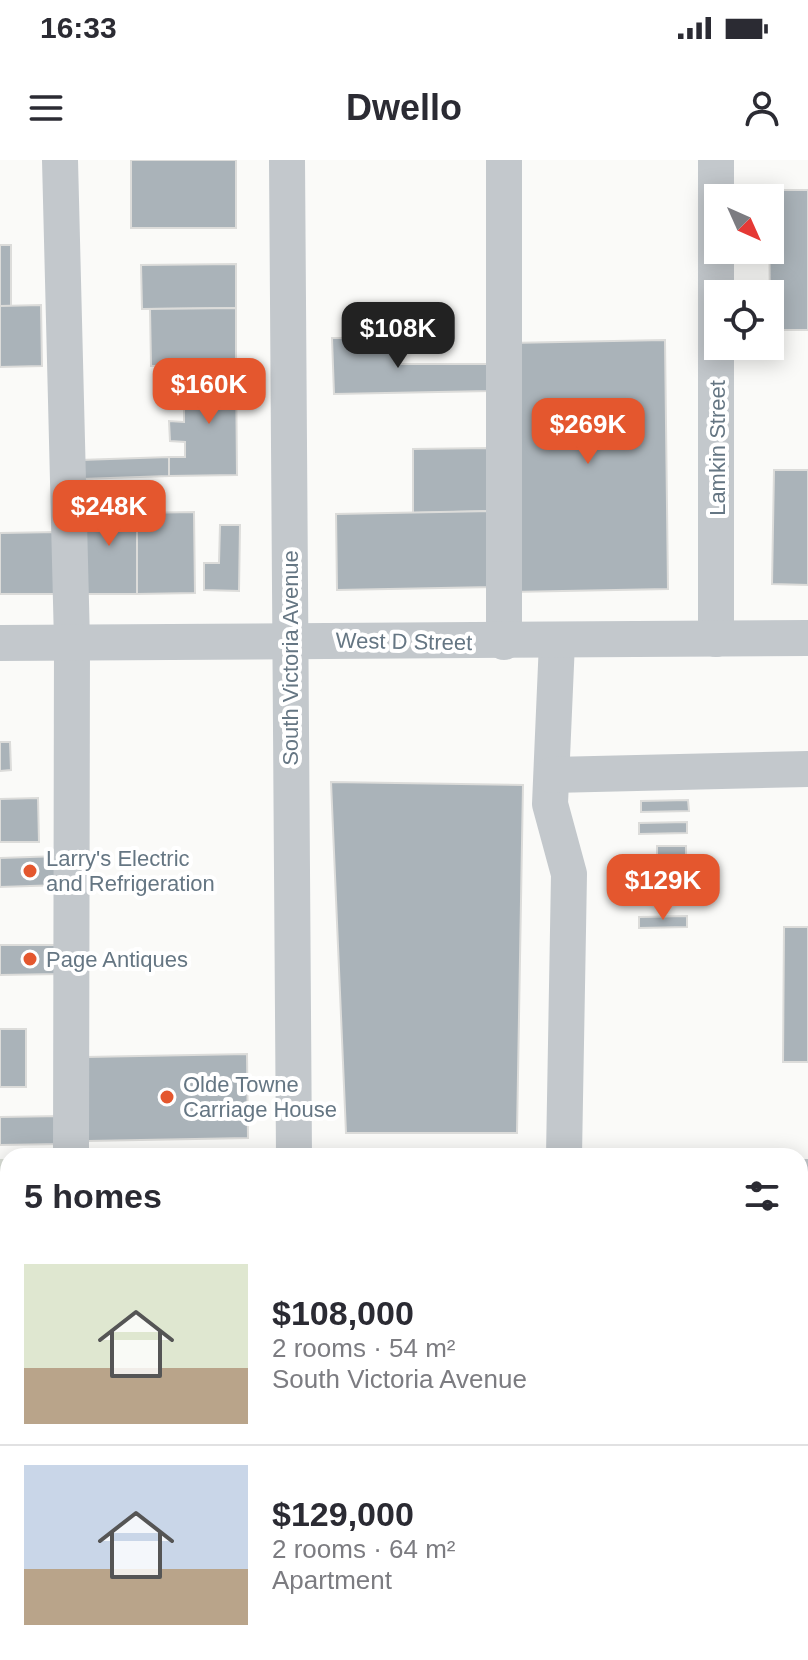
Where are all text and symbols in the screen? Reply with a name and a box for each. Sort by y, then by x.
text: 16:33 [40,11,117,44]
icon: menu [24,86,68,130]
icon: person [740,86,784,130]
text: Dwello [346,87,462,128]
north arrow [704,184,784,264]
map controls [704,184,784,360]
button: locate [704,280,784,360]
pin: $108K [342,302,454,370]
text: $108K [360,313,436,343]
pin: $160K [153,358,265,426]
text: $160K [171,369,247,399]
street label: Lamkin Street [705,380,730,516]
pin: $269K [532,398,644,466]
text: $269K [550,409,626,439]
pin: $248K [53,480,165,548]
text: $248K [71,491,147,521]
street label: South Victoria Avenue [278,550,303,766]
street label: West D Street [336,628,472,655]
place label: Larry's Electric and Refrigeration [46,846,215,896]
pin: $129K [607,854,719,922]
marker: Larry's Electric and Refrigeration [21,862,39,880]
text: $129K [625,865,701,895]
place label: Page Antiques [46,947,188,972]
marker: Page Antiques [21,950,39,968]
place label: Olde Towne Carriage House [183,1072,337,1122]
marker: Olde Towne Carriage House [158,1088,176,1106]
icon: filters [740,1174,784,1218]
text: 5 homes [24,1177,162,1215]
text: $108,000 [272,1294,414,1332]
icon: home [88,1296,184,1392]
text: 2 rooms · 54 m² [272,1333,456,1363]
text: South Victoria Avenue [272,1364,527,1394]
text: $129,000 [272,1495,414,1533]
icon: home [88,1497,184,1593]
text: 2 rooms · 64 m² [272,1534,456,1564]
text: Apartment [272,1565,392,1595]

